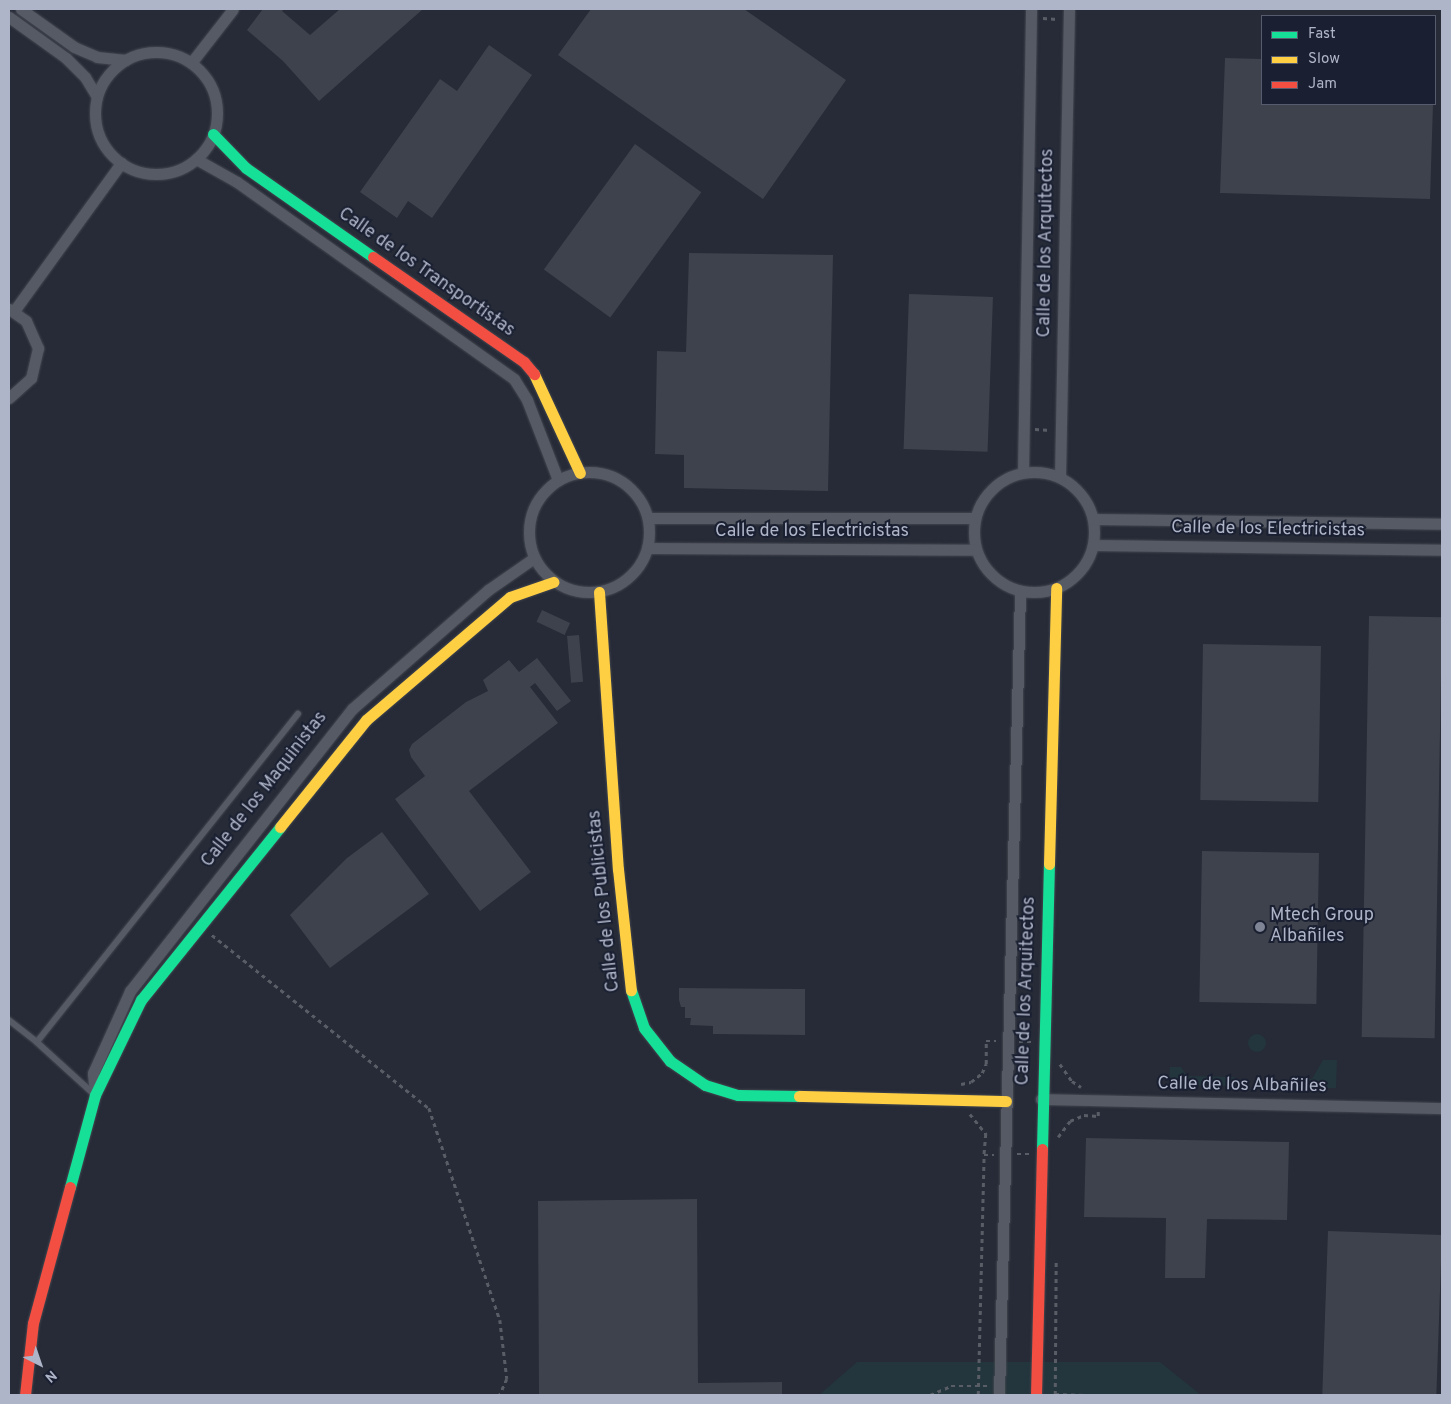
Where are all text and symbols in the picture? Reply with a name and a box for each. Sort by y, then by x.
legend [1261,15,1436,105]
text: Fast [1308,25,1336,44]
text: Slow [1308,50,1340,69]
text: Jam [1308,75,1337,94]
street label: Calle de los Arquitectos [1035,148,1059,338]
street label: Calle de los Transportistas [333,204,519,342]
street label: Calle de los Electricistas [1171,518,1365,542]
street label: Calle de los Electricistas [715,521,909,543]
street label: Calle de los Maquinistas [197,708,333,872]
street label: Calle de los Publicistas [585,809,625,993]
street label: Calle de los Arquitectos [1013,896,1041,1086]
place label: Mtech Group Albañiles [1270,906,1374,949]
marker: Mtech Group Albañiles [1254,921,1266,933]
street label: Calle de los Albañiles [1157,1074,1327,1098]
north arrow [15,1339,65,1389]
text: N [41,1366,60,1385]

